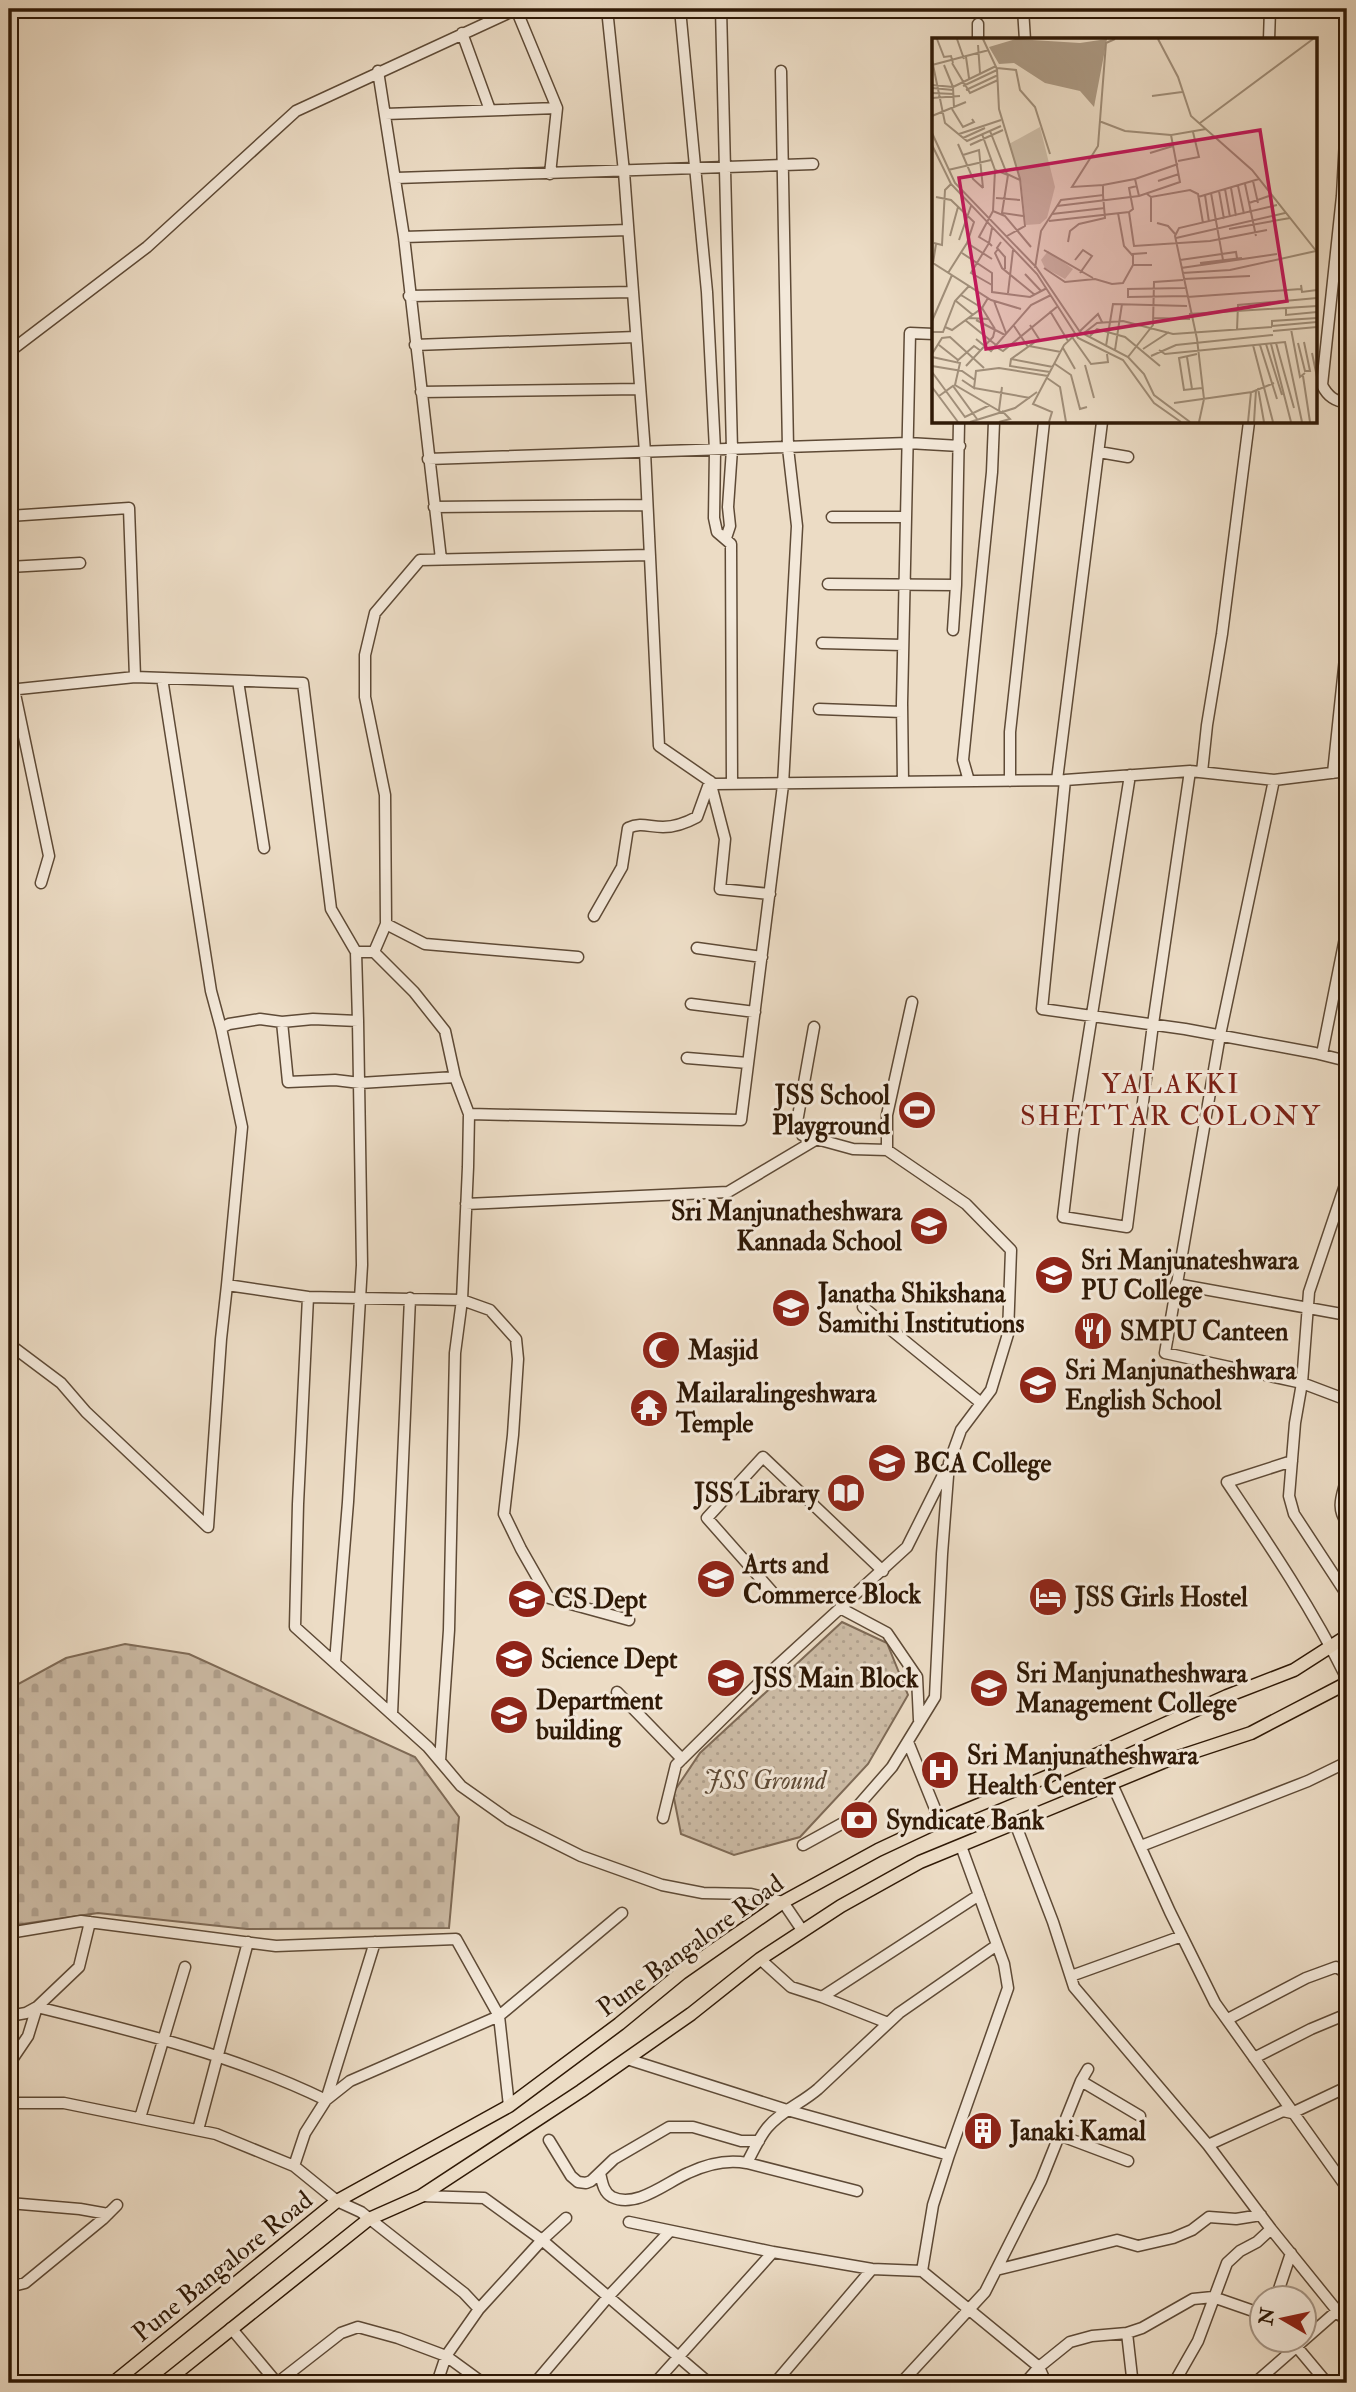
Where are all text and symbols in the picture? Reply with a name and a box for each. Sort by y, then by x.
inset map [932,38,1318,424]
district label: YALAKKI SHETTAR COLONY [1020,1067,1322,1134]
place label: JSS School Playground [772,1080,890,1143]
sports icon: JSS School Playground [896,1089,938,1131]
place label: Sri Manjunatheshwara Kannada School [671,1196,903,1258]
school or university icon: Sri Manjunatheshwara Kannada School [908,1205,950,1247]
place label: Sri Manjunateshwara PU College [1081,1245,1300,1308]
school or university icon: Sri Manjunateshwara PU College [1033,1254,1075,1296]
place label: Janatha Shikshana Samithi Institutions [816,1278,1024,1340]
school or university icon: Janatha Shikshana Samithi Institutions [770,1287,812,1329]
restaurant icon: SMPU Canteen [1072,1310,1114,1352]
place label: SMPU Canteen [1120,1316,1289,1348]
mosque icon: Masjid [640,1329,682,1371]
place label: Masjid [687,1335,758,1367]
place label: Sri Manjunatheshwara English School [1065,1355,1297,1418]
school or university icon: Sri Manjunatheshwara English School [1017,1364,1059,1406]
place label: Mailaralingeshwara Temple [675,1378,877,1441]
temple icon: Mailaralingeshwara Temple [628,1387,670,1429]
school or university icon: BCA College [866,1442,908,1484]
place label: BCA College [914,1448,1051,1481]
library icon: JSS Library [825,1472,867,1514]
place label: JSS Library [692,1478,821,1511]
place label: Arts and Commerce Block [742,1549,922,1611]
school or university icon: Arts and Commerce Block [695,1558,737,1600]
hotel icon: JSS Girls Hostel [1027,1576,1069,1618]
school or university icon: CS Dept [506,1578,548,1620]
place label: JSS Girls Hostel [1073,1582,1248,1614]
place label: CS Dept [554,1584,647,1617]
school or university icon: Science Dept [493,1638,535,1680]
place label: Science Dept [541,1644,678,1677]
school or university icon: JSS Main Block [705,1657,747,1699]
place label: Sri Manjunatheshwara Management College [1015,1658,1248,1721]
place label: JSS Main Block [751,1663,919,1695]
school or university icon: Sri Manjunatheshwara Management College [968,1667,1010,1709]
place label: Department building [535,1685,663,1748]
school or university icon: Department building [488,1694,530,1736]
place label: Sri Manjunatheshwara Health Center [967,1740,1199,1802]
hospital icon: Sri Manjunatheshwara Health Center [919,1749,961,1791]
park label: JSS Ground [704,1765,828,1797]
bank icon: Syndicate Bank [838,1799,880,1841]
place label: Syndicate Bank [886,1805,1045,1838]
street label: Pune Bangalore Road [591,1867,790,2024]
building icon: Janaki Kamal [962,2110,1004,2152]
place label: Janaki Kamal [1008,2116,1146,2148]
street label: Pune Bangalore Road [126,2184,319,2349]
north arrow [1248,2284,1318,2354]
text: N [1254,2305,1281,2328]

